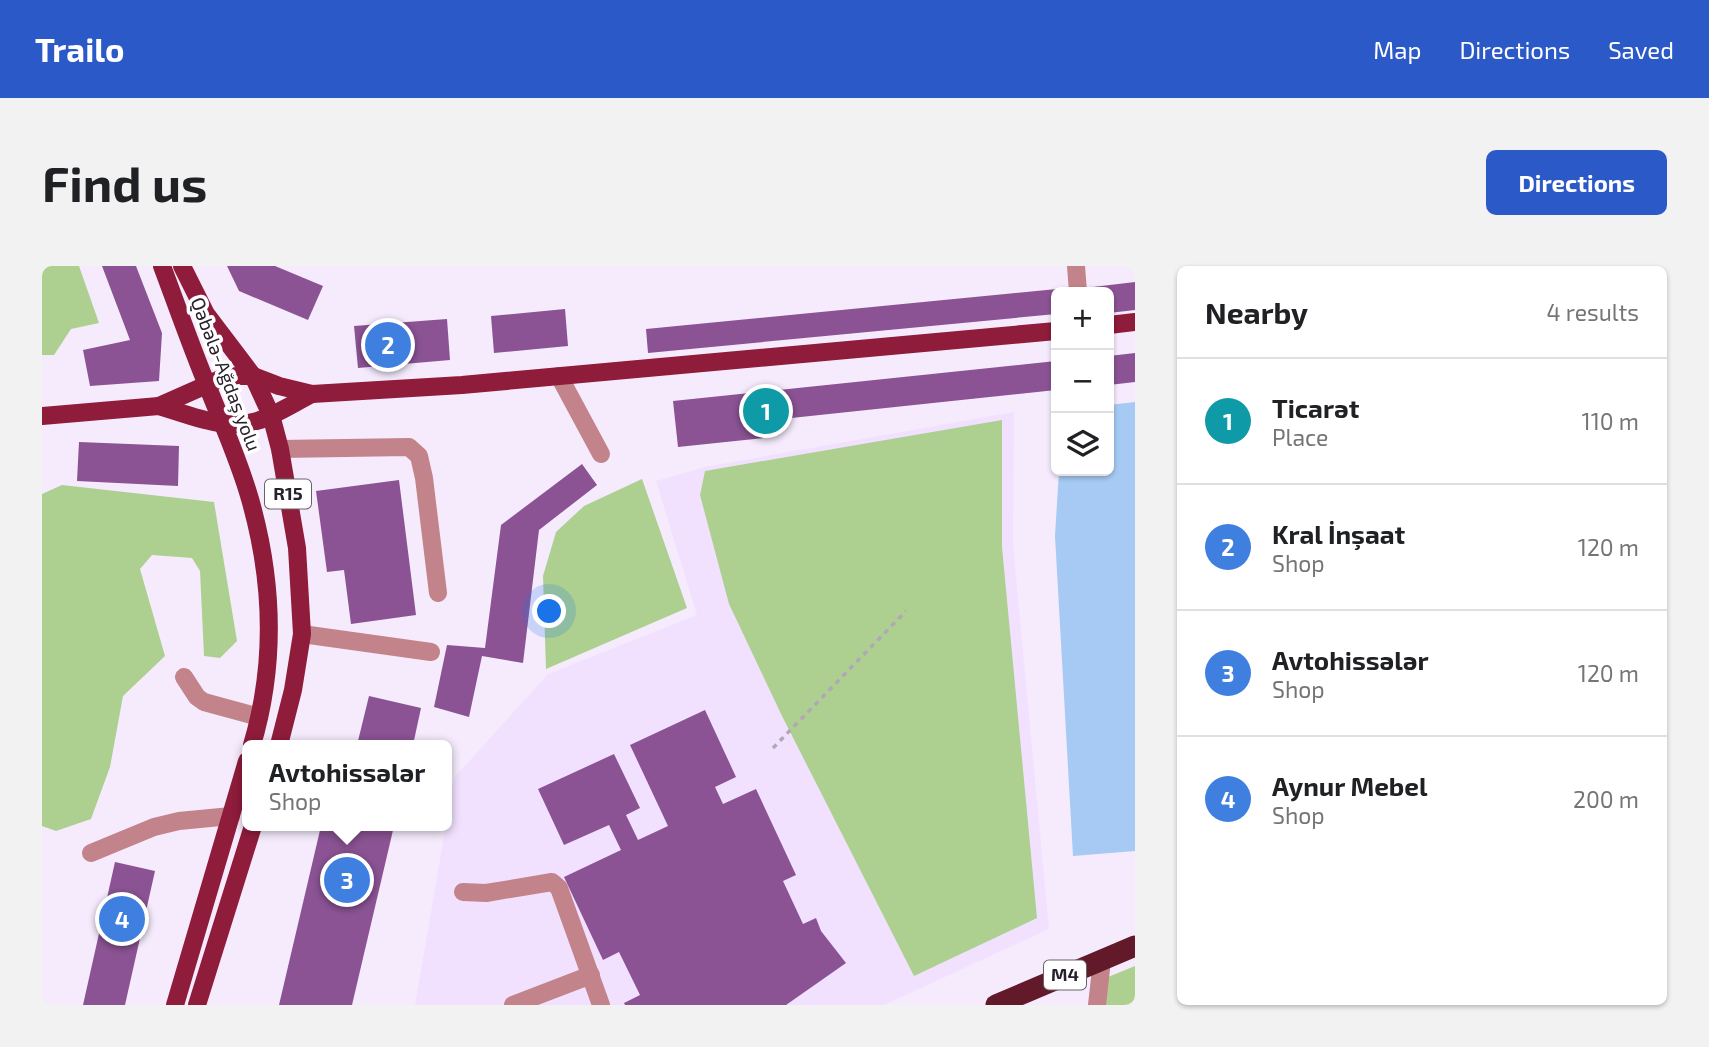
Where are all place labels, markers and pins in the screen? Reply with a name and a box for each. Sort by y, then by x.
pin: 2 [365,319,411,371]
pin: 1 [743,385,789,437]
pin: 3 [324,854,370,906]
pin: 4 [99,893,145,945]

